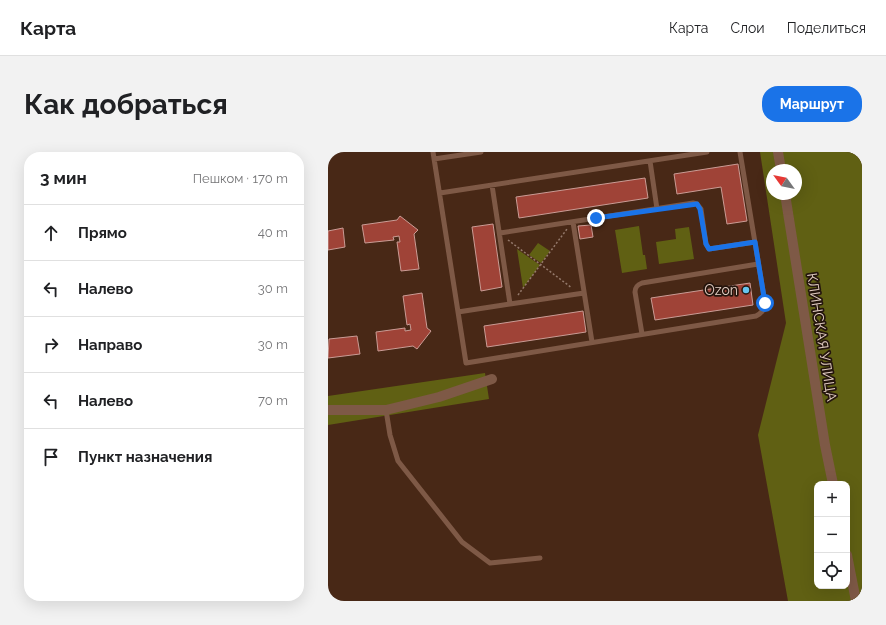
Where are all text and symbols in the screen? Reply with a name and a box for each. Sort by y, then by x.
text: Карта [20,17,76,39]
text: Карта [669,20,708,36]
text: Слои [730,20,765,36]
text: Поделиться [787,20,866,36]
button: Маршрут [762,86,862,122]
text: Как добраться [24,88,228,121]
north arrow [766,164,802,200]
text: 3 мин [40,168,87,188]
text: Пешком · 170 m [193,171,288,186]
route end [587,209,605,227]
icon: ahead [40,222,62,244]
text: Прямо [78,224,127,242]
text: 40 m [258,225,288,240]
street label: КЛИНСКАЯ УЛИЦА [804,272,840,403]
icon: left [40,278,62,300]
text: Налево [78,280,133,298]
text: 30 m [258,281,288,296]
place label: Ozon [704,282,738,298]
marker: Ozon [741,285,751,295]
route start [756,294,774,312]
icon: right [40,334,62,356]
text: Направо [78,336,142,354]
text: 30 m [258,337,288,352]
icon: left [40,390,62,412]
text: Налево [78,392,133,410]
text: 70 m [258,393,288,408]
icon: arrive [40,446,62,468]
text: Пункт назначения [78,448,212,466]
map controls [814,481,850,589]
button: + [814,481,850,517]
button: − [814,517,850,553]
button: locate [814,553,850,589]

